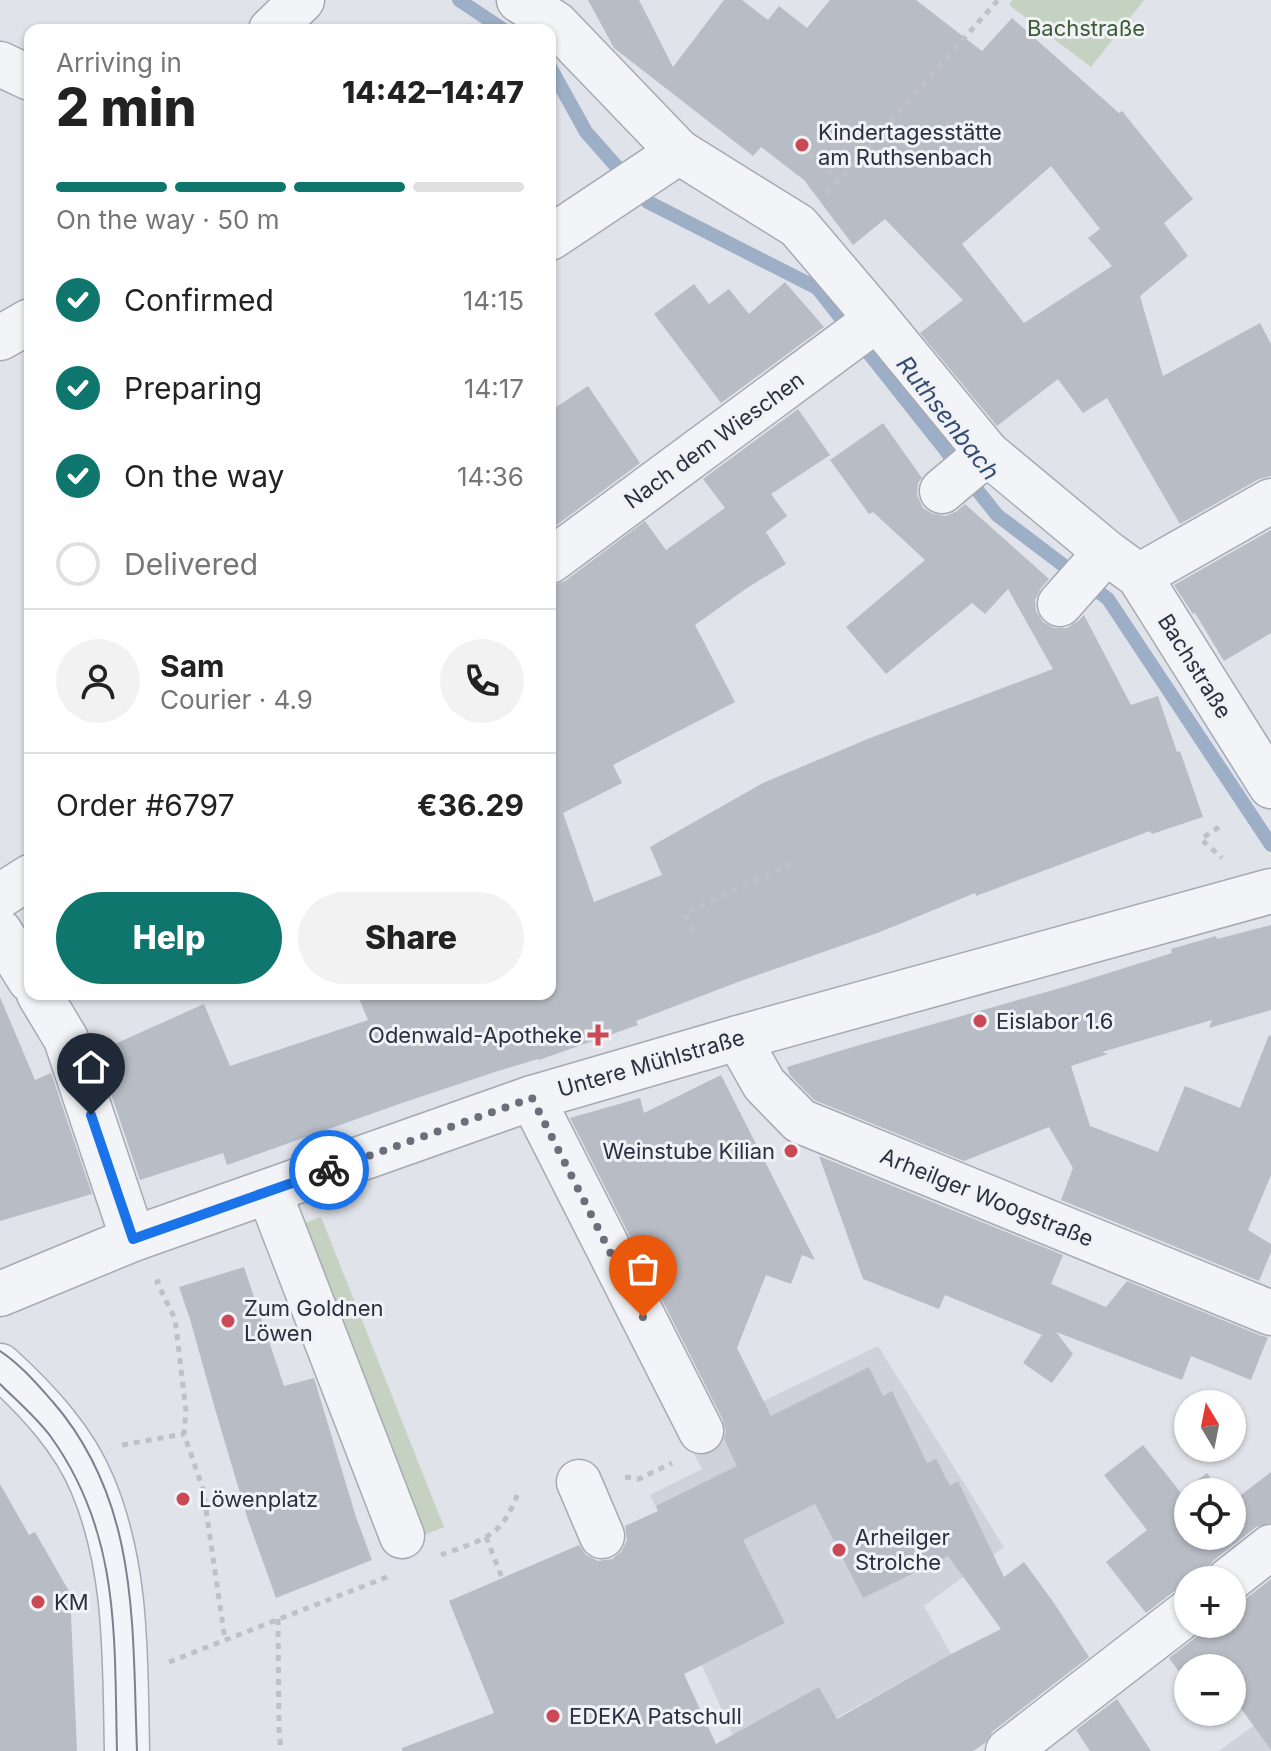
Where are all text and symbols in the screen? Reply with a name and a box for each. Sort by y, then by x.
park label: Bachstraße [1027,15,1145,41]
text: Arriving in [56,47,182,78]
text: 14:42–14:47 [342,74,524,110]
text: 2 min [56,76,197,139]
place label: Kindertagesstätte am Ruthsenbach [818,119,1002,170]
marker: Kindertagesstätte am Ruthsenbach [793,136,811,154]
text: On the way · 50 m [56,204,279,235]
icon: check [56,278,100,322]
text: Confirmed [124,282,274,318]
text: 14:15 [463,285,524,316]
water label: Ruthsenbach [890,350,1006,486]
icon: check [56,366,100,410]
street label: Nach dem Wieschen [619,366,809,514]
text: Preparing [124,370,262,406]
text: 14:17 [464,373,524,404]
icon: check [56,454,100,498]
text: On the way [124,458,284,494]
text: 14:36 [457,461,524,492]
text: Delivered [124,546,258,582]
street label: Bachstraße [1153,609,1237,723]
button: person [56,639,140,723]
button: phone [440,639,524,723]
text: Sam [160,648,224,684]
text: Courier · 4.9 [160,684,313,715]
text: Order #6797 [56,787,235,823]
text: €36.29 [417,787,524,823]
button: Help [56,892,282,984]
button: Share [298,892,524,984]
place label: Eislabor 1.6 [996,1008,1113,1034]
marker: Eislabor 1.6 [971,1012,989,1030]
place label: Odenwald-Apotheke [368,1022,582,1048]
street label: Untere Mühlstraße [555,1024,747,1102]
marker: Odenwald-Apotheke [589,1026,607,1044]
pin [57,1033,125,1115]
icon: home [69,1045,113,1089]
courier [289,1130,369,1210]
place label: Weinstube Kilian [603,1138,775,1164]
marker: Weinstube Kilian [782,1142,800,1160]
street label: Arheilger Woogstraße [877,1142,1097,1252]
icon: bike [307,1148,351,1192]
pin [609,1235,677,1317]
icon: bag [621,1247,665,1291]
place label: Zum Goldnen Löwen [244,1295,384,1346]
marker: Zum Goldnen Löwen [219,1312,237,1330]
north arrow [1174,1390,1246,1462]
map controls [1174,1390,1246,1726]
button: locate [1174,1478,1246,1550]
place label: Löwenplatz [199,1486,318,1512]
marker: Löwenplatz [174,1490,192,1508]
place label: Arheilger Strolche [855,1524,950,1575]
marker: Arheilger Strolche [830,1541,848,1559]
button: + [1174,1566,1246,1638]
place label: KM [54,1589,89,1615]
marker: KM [29,1593,47,1611]
button: − [1174,1654,1246,1726]
place label: EDEKA Patschull [569,1703,742,1729]
marker: EDEKA Patschull [544,1707,562,1725]

